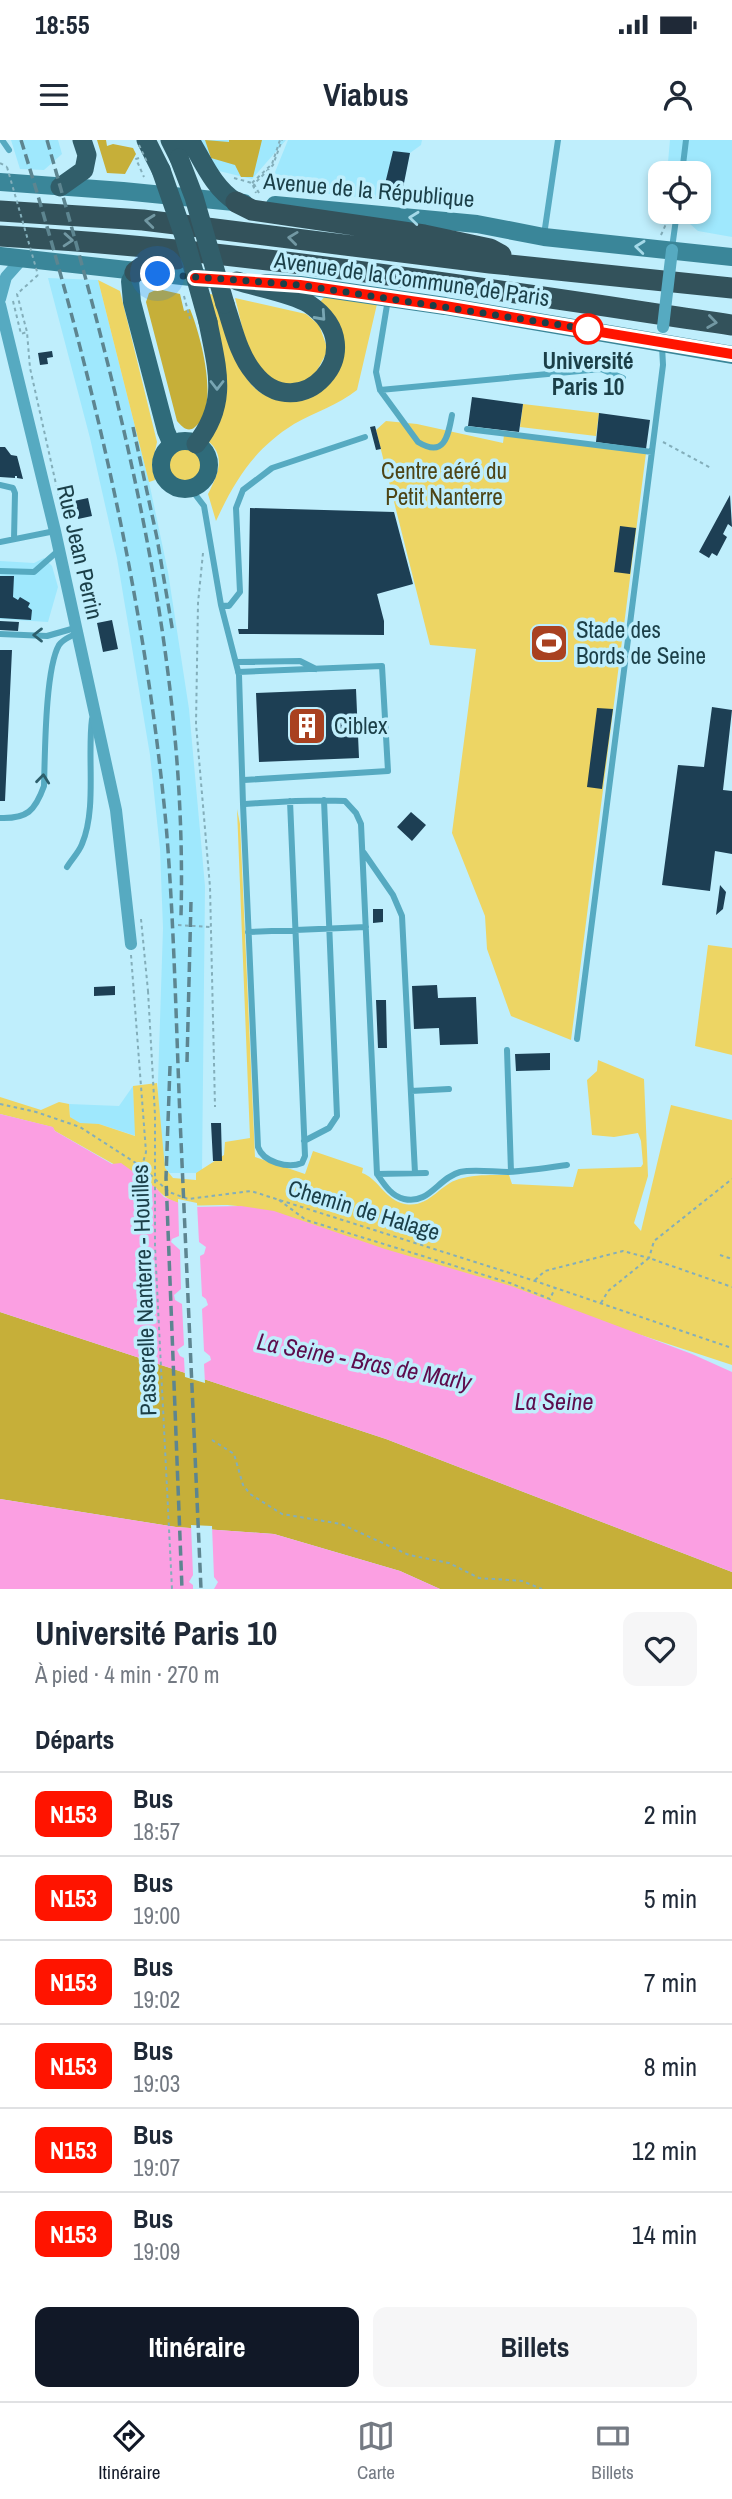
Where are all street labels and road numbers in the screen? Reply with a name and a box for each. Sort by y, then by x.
street label: Avenue de la République [261,165,476,214]
street label: Avenue de la Commune de Paris [272,244,552,313]
street label: Rue Jean Perrin [50,481,111,622]
street label: Passerelle Nanterre - Houilles [124,1164,163,1416]
street label: Chemin de Halage [284,1172,444,1247]

